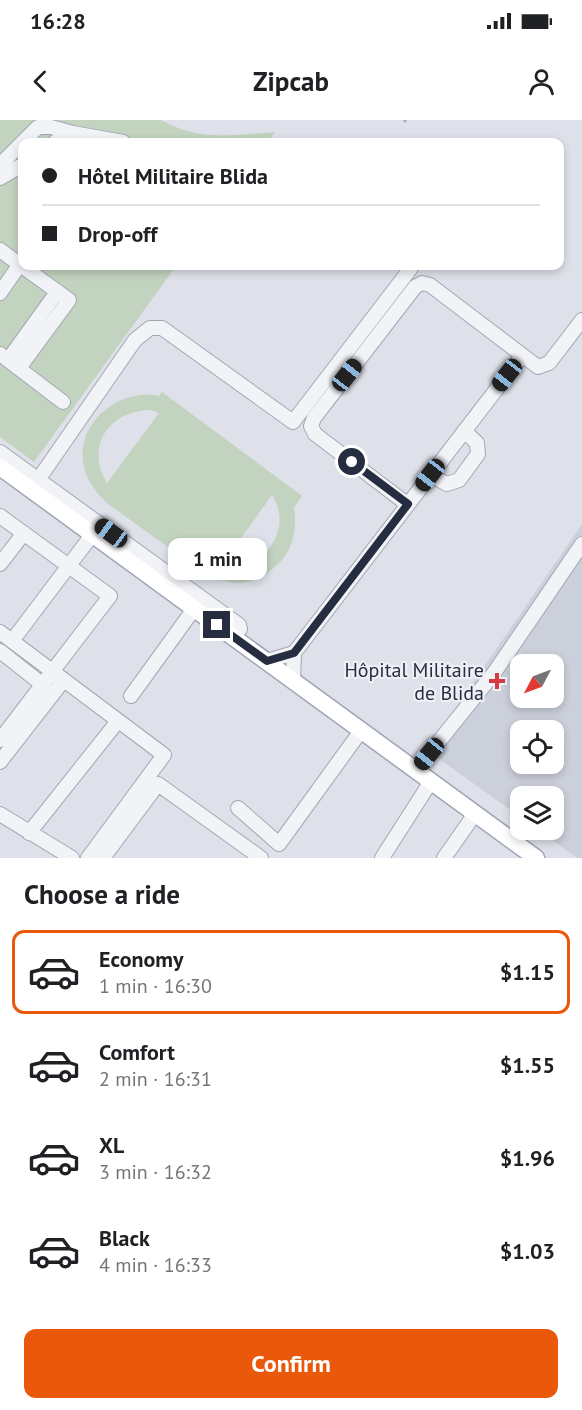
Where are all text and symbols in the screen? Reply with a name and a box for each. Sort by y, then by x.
text: 16:28 [30,7,86,35]
text: Zipcab [253,64,329,98]
icon: back [24,65,57,98]
icon: person [525,65,558,98]
text: Hôtel Militaire Blida [78,162,268,190]
text: Drop-off [78,220,157,248]
car [329,355,365,395]
car [489,355,525,395]
route start [338,448,365,475]
car [412,455,448,495]
car [91,515,131,551]
callout: 1 min [168,538,266,580]
text: 1 min [193,546,242,572]
route end [203,611,230,638]
north arrow [510,654,564,708]
map controls [510,654,564,840]
place label: Hôpital Militaire de Blida [344,657,484,706]
marker: Hôpital Militaire de Blida [488,672,506,690]
button: locate [510,720,564,774]
car [411,734,447,774]
button: layers [510,786,564,840]
text: Choose a ride [24,877,180,911]
icon: car [27,945,81,999]
text: Economy [99,945,183,973]
text: $1.15 [500,958,555,986]
text: 1 min · 16:30 [99,973,212,999]
icon: car [27,1038,81,1092]
text: Comfort [99,1038,175,1066]
text: $1.55 [500,1051,555,1079]
text: 2 min · 16:31 [99,1066,212,1092]
icon: car [27,1131,81,1185]
text: XL [99,1131,124,1159]
text: $1.96 [500,1144,555,1172]
text: 3 min · 16:32 [99,1159,212,1185]
icon: car [27,1224,81,1278]
text: Black [99,1224,150,1252]
text: $1.03 [500,1237,555,1265]
text: 4 min · 16:33 [99,1252,212,1278]
button: Confirm [24,1329,558,1398]

